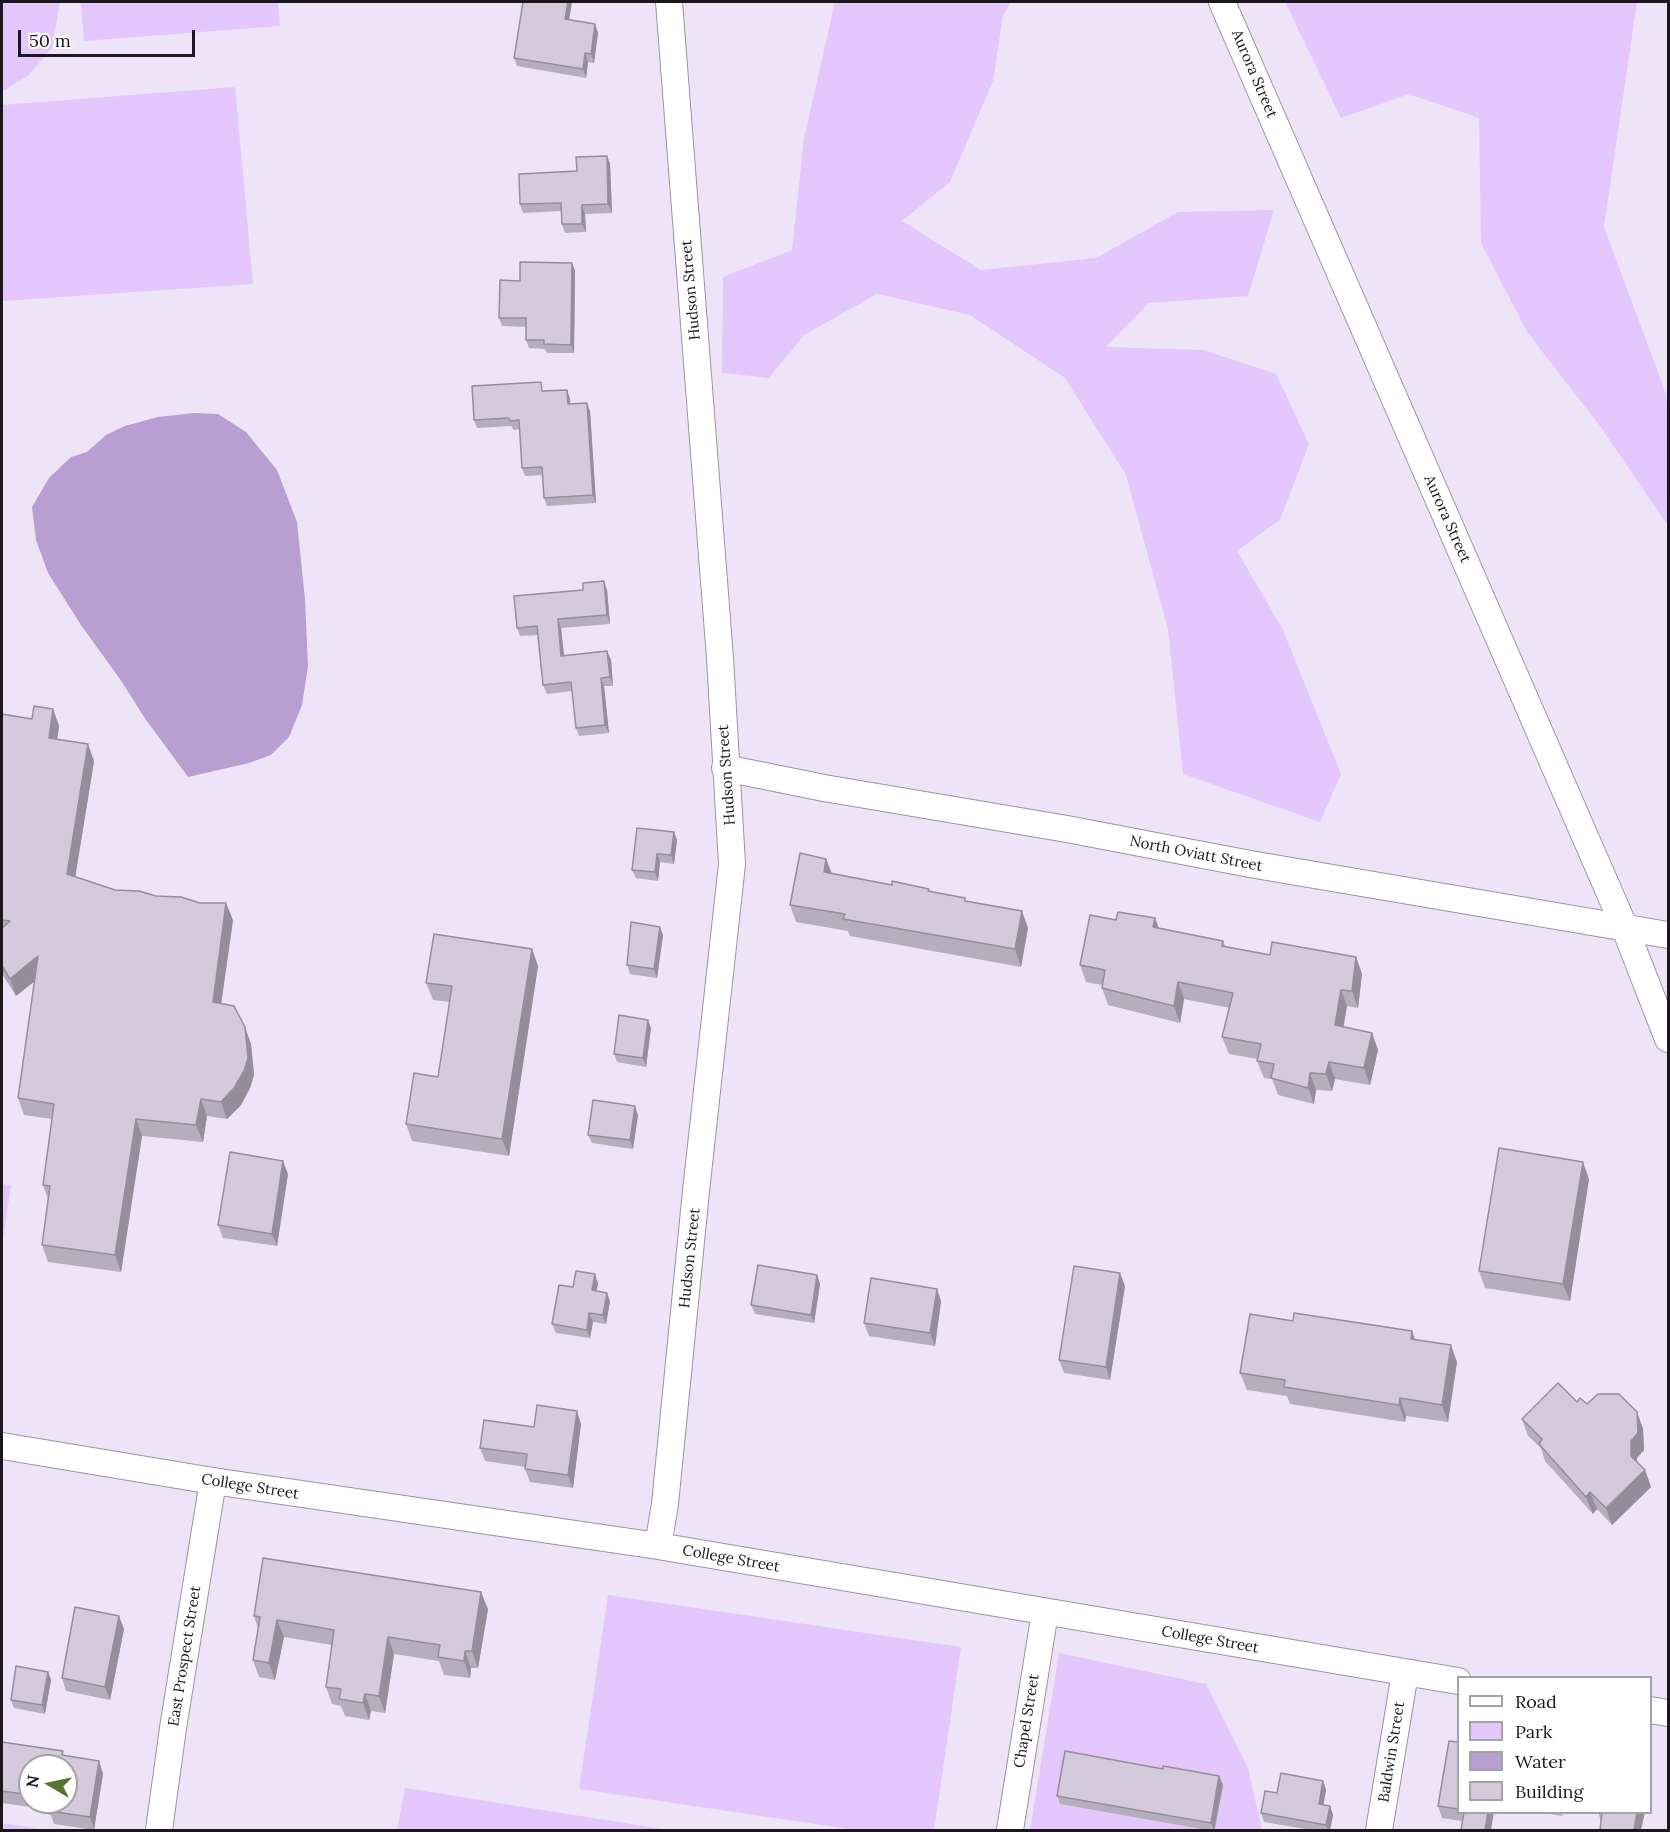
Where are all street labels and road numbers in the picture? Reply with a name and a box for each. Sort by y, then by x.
street label: Aurora Street [1227,27,1281,121]
street label: Hudson Street [678,239,704,341]
street label: Aurora Street [1420,472,1474,566]
street label: Hudson Street [715,724,739,826]
street label: North Oviatt Street [1128,832,1264,876]
street label: Hudson Street [676,1207,704,1309]
street label: College Street [200,1470,300,1504]
street label: College Street [681,1542,781,1576]
street label: East Prospect Street [165,1584,205,1728]
street label: College Street [1160,1623,1260,1657]
street label: Chapel Street [1011,1673,1043,1769]
street label: Baldwin Street [1375,1700,1409,1804]

